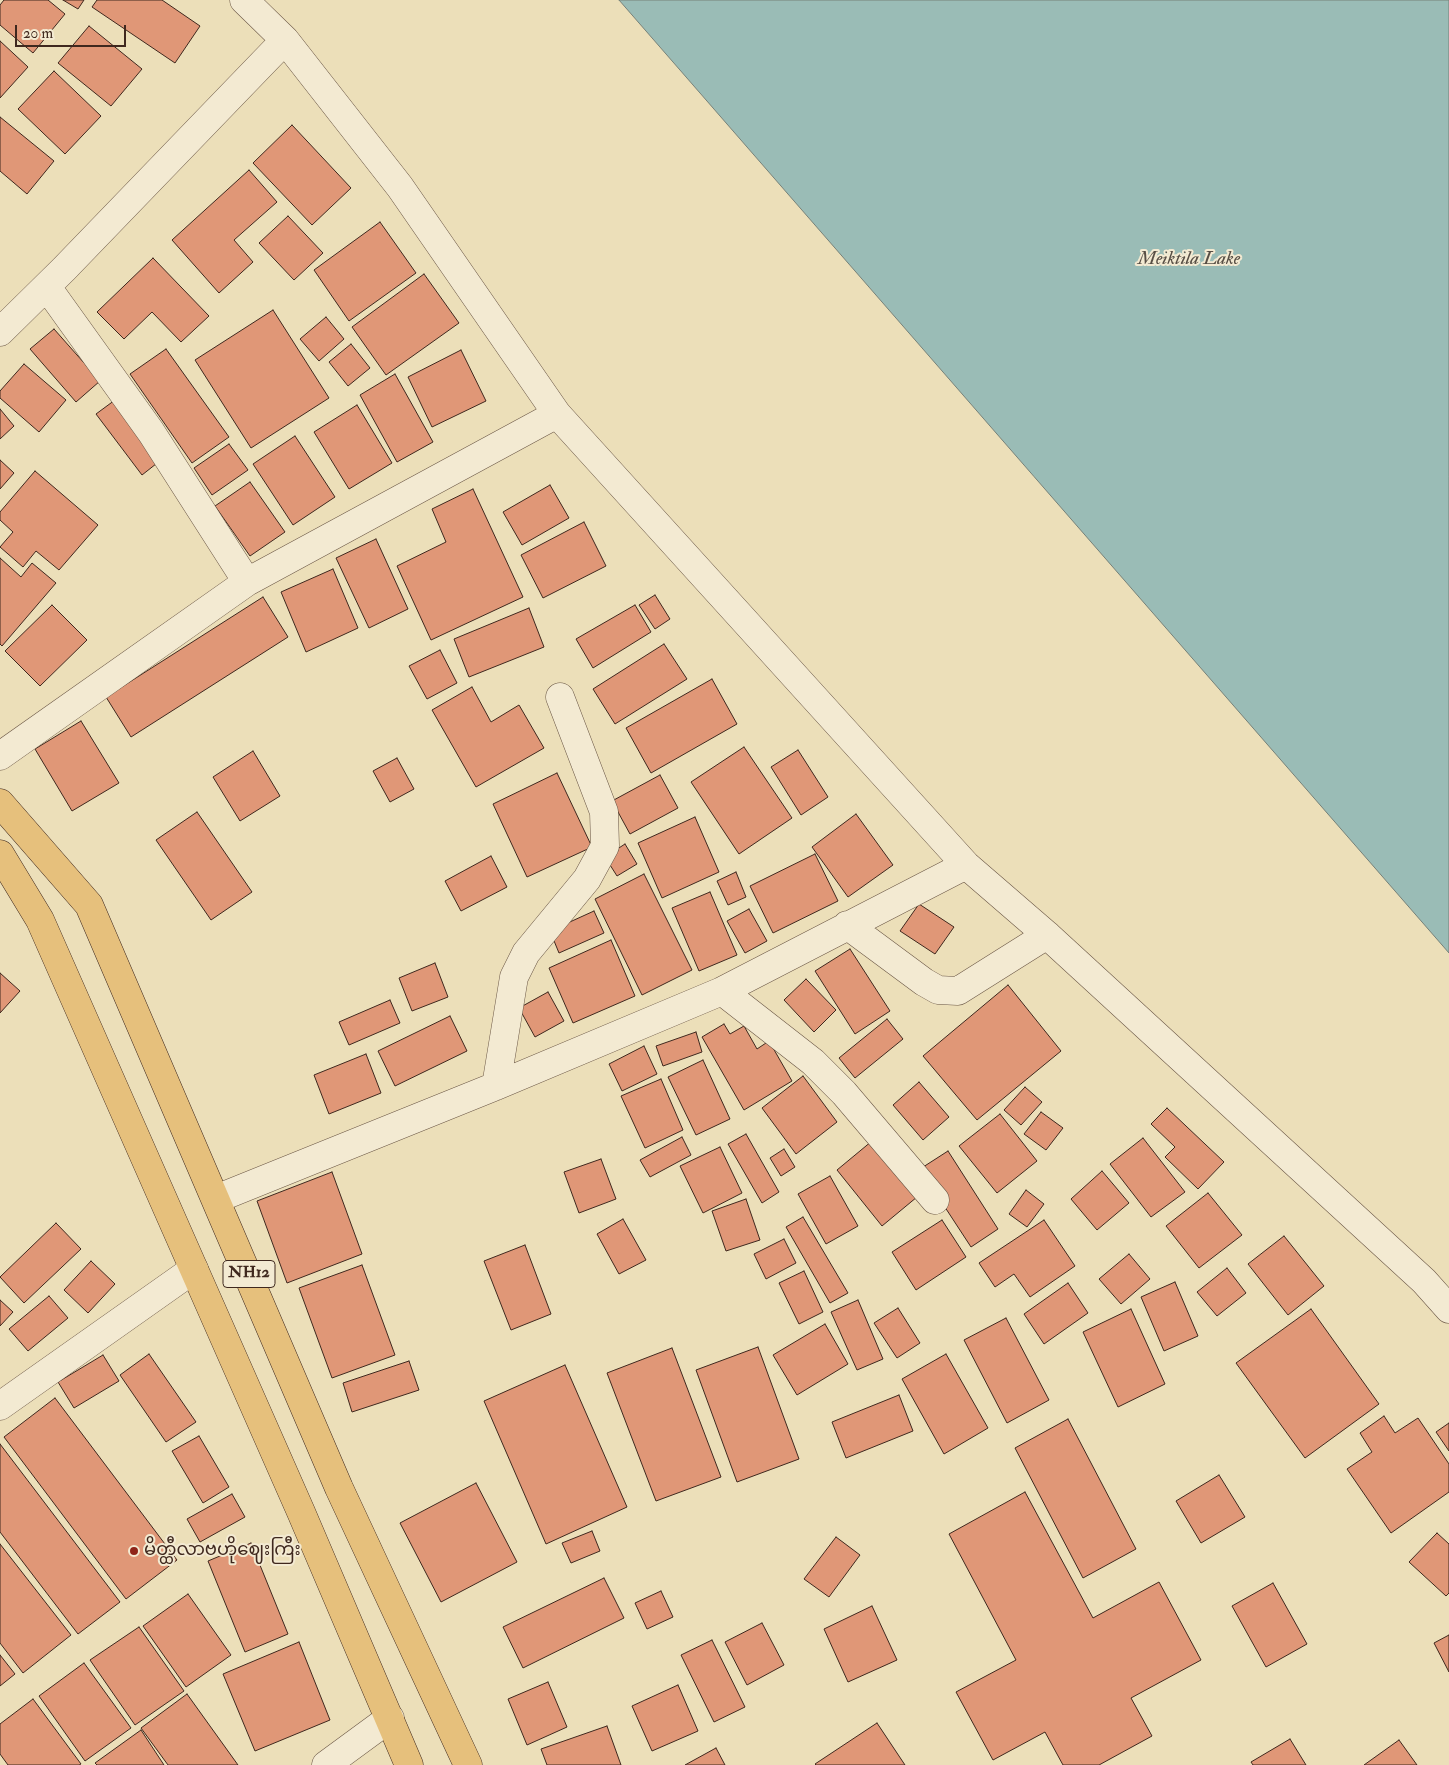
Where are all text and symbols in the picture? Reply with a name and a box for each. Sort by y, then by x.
scale bar [18,15,129,47]
text: 20 m [23,24,53,43]
water label: Meiktila Lake [1138,249,1240,271]
road number: NH12 [223,1260,275,1288]
place label: မိတ္ထီလာဗဟိုဈေးကြီး [144,1540,301,1562]
marker: မိတ္ထီလာဗဟိုဈေးကြီး [128,1545,140,1557]

